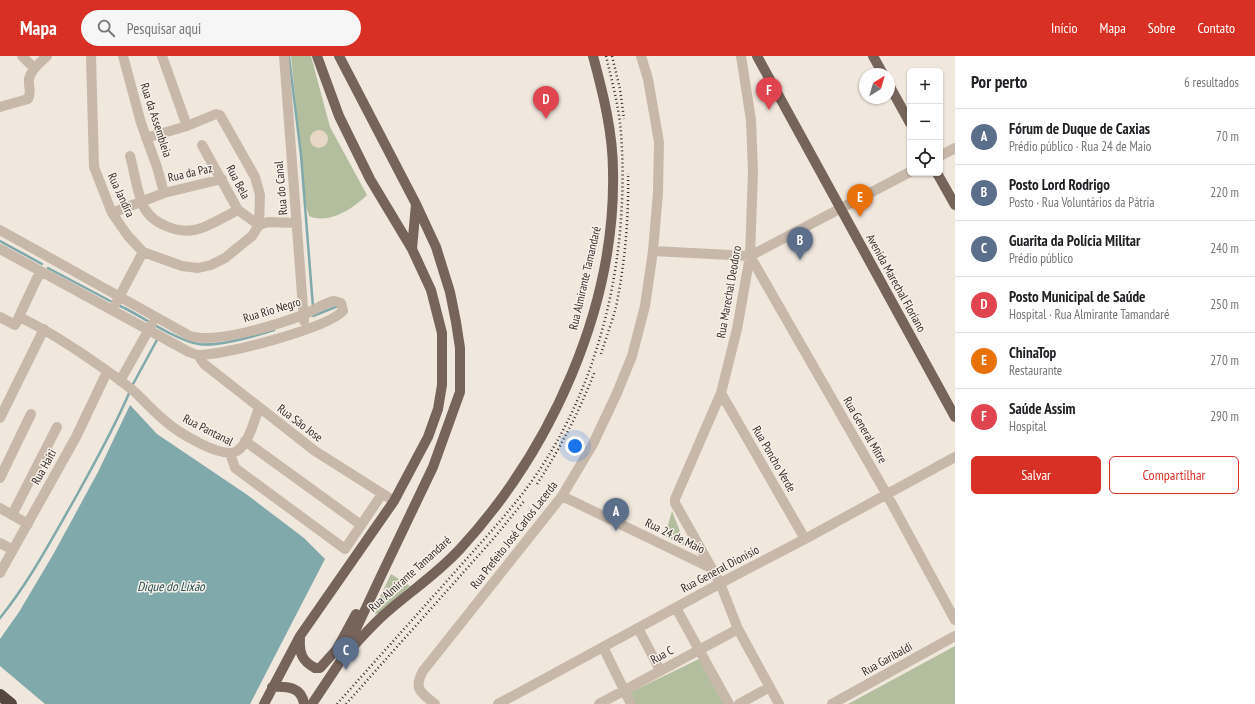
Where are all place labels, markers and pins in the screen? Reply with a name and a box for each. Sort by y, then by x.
pin: F [756,77,782,110]
pin: D [533,86,559,119]
pin: E [847,184,873,217]
pin: B [787,227,813,260]
pin: A [603,498,629,531]
pin: C [333,637,359,670]

